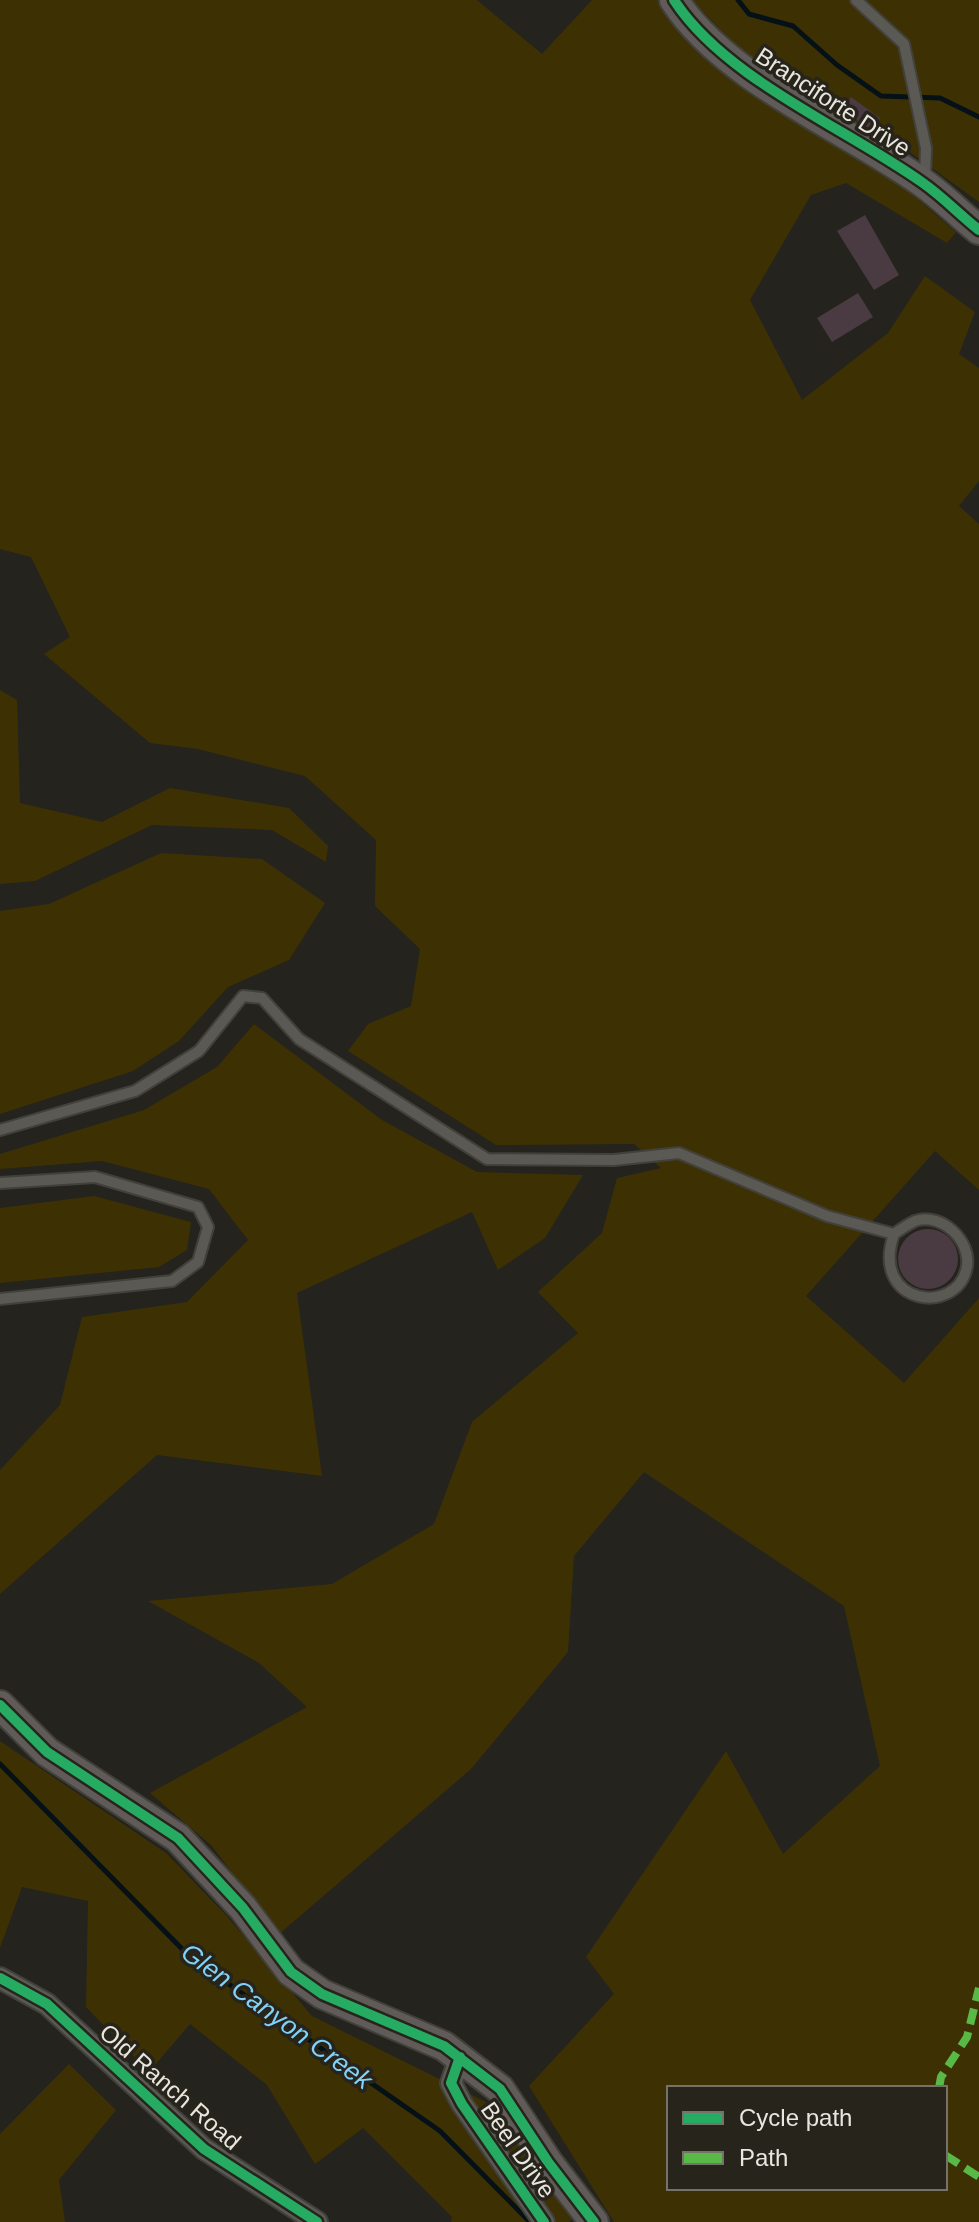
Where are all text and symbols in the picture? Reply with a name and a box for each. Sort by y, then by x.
street label: Branciforte Drive [751,42,916,162]
water label: Glen Canyon Creek [176,1937,380,2096]
street label: Old Ranch Road [95,2018,246,2155]
legend [667,2086,947,2190]
street label: Beel Drive [476,2097,561,2203]
text: Cycle path [739,2104,852,2131]
text: Path [739,2144,788,2171]

